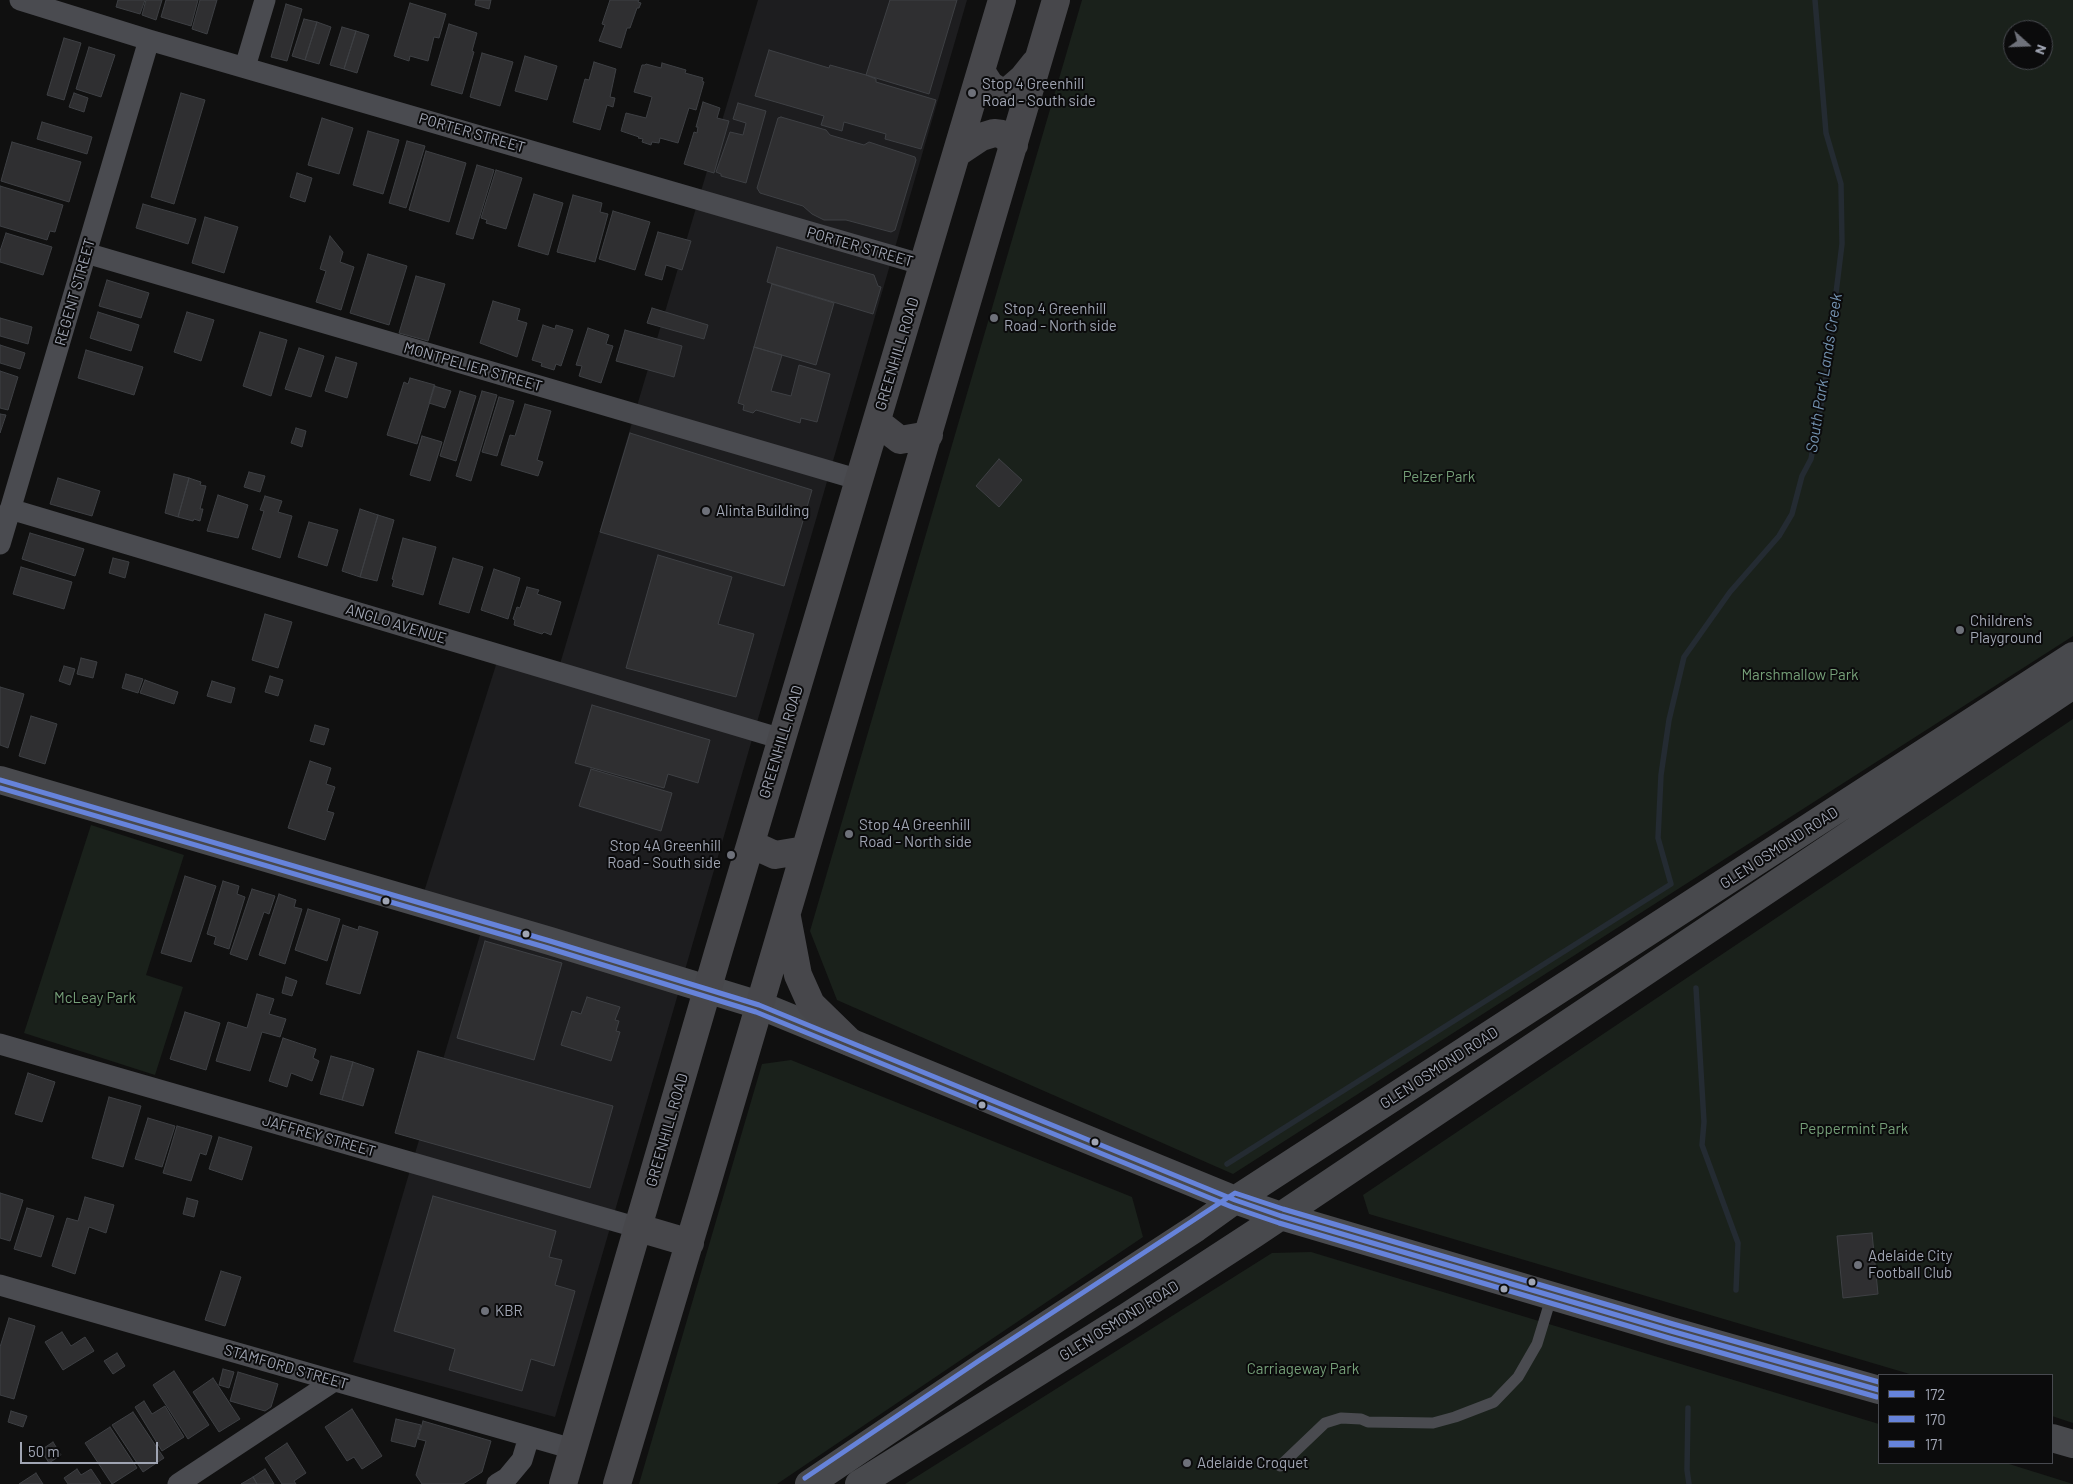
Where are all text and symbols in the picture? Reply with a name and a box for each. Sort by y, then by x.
north arrow [2003,20,2053,70]
text: N [2032,43,2051,57]
place label: Stop 4 Greenhill Road - South side [982,75,1096,110]
marker: Stop 4 Greenhill Road - South side [966,87,978,99]
street label: PORTER STREET [417,109,527,157]
street label: PORTER STREET [805,223,915,271]
street label: REGENT STREET [51,236,99,348]
water label: South Park Lands Creek [1802,292,1846,454]
street label: GREENHILL ROAD [871,295,923,413]
place label: Stop 4 Greenhill Road - North side [1004,300,1117,335]
marker: Stop 4 Greenhill Road - North side [988,312,1000,324]
street label: MONTPELIER STREET [402,339,544,395]
park label: Pelzer Park [1403,468,1475,486]
place label: Alinta Building [716,502,809,520]
marker: Alinta Building [700,505,712,517]
street label: ANGLO AVENUE [344,600,448,648]
place label: Children's Playground [1970,612,2042,647]
marker: Children's Playground [1954,624,1966,636]
park label: Marshmallow Park [1741,666,1859,684]
street label: GREENHILL ROAD [755,683,807,801]
street label: GLEN OSMOND ROAD [1717,803,1841,893]
place label: Stop 4A Greenhill Road - North side [859,816,972,851]
marker: Stop 4A Greenhill Road - North side [843,828,855,840]
place label: Stop 4A Greenhill Road - South side [607,837,721,872]
marker: Stop 4A Greenhill Road - South side [725,849,737,861]
unlabelled marker [381,896,391,906]
unlabelled marker [521,929,531,939]
park label: McLeay Park [54,989,136,1007]
street label: GLEN OSMOND ROAD [1377,1023,1501,1113]
street label: GREENHILL ROAD [642,1071,692,1189]
unlabelled marker [977,1100,987,1110]
street label: JAFFREY STREET [260,1111,378,1161]
park label: Peppermint Park [1800,1120,1908,1138]
unlabelled marker [1090,1137,1100,1147]
place label: Adelaide City Football Club [1868,1247,1953,1282]
marker: Adelaide City Football Club [1852,1259,1864,1271]
street label: GLEN OSMOND ROAD [1056,1277,1182,1365]
unlabelled marker [1527,1277,1537,1287]
unlabelled marker [1499,1284,1509,1294]
place label: KBR [495,1302,523,1320]
marker: KBR [479,1305,491,1317]
street label: STAMFORD STREET [222,1341,350,1393]
park label: Carriageway Park [1247,1360,1359,1378]
legend [1878,1374,2053,1464]
text: 172 [1925,1385,1945,1403]
text: 170 [1925,1410,1946,1428]
scale bar [22,1432,160,1464]
text: 171 [1925,1435,1943,1453]
text: 50 m [28,1442,60,1460]
place label: Adelaide Croquet [1197,1454,1309,1472]
marker: Adelaide Croquet [1181,1457,1193,1469]

